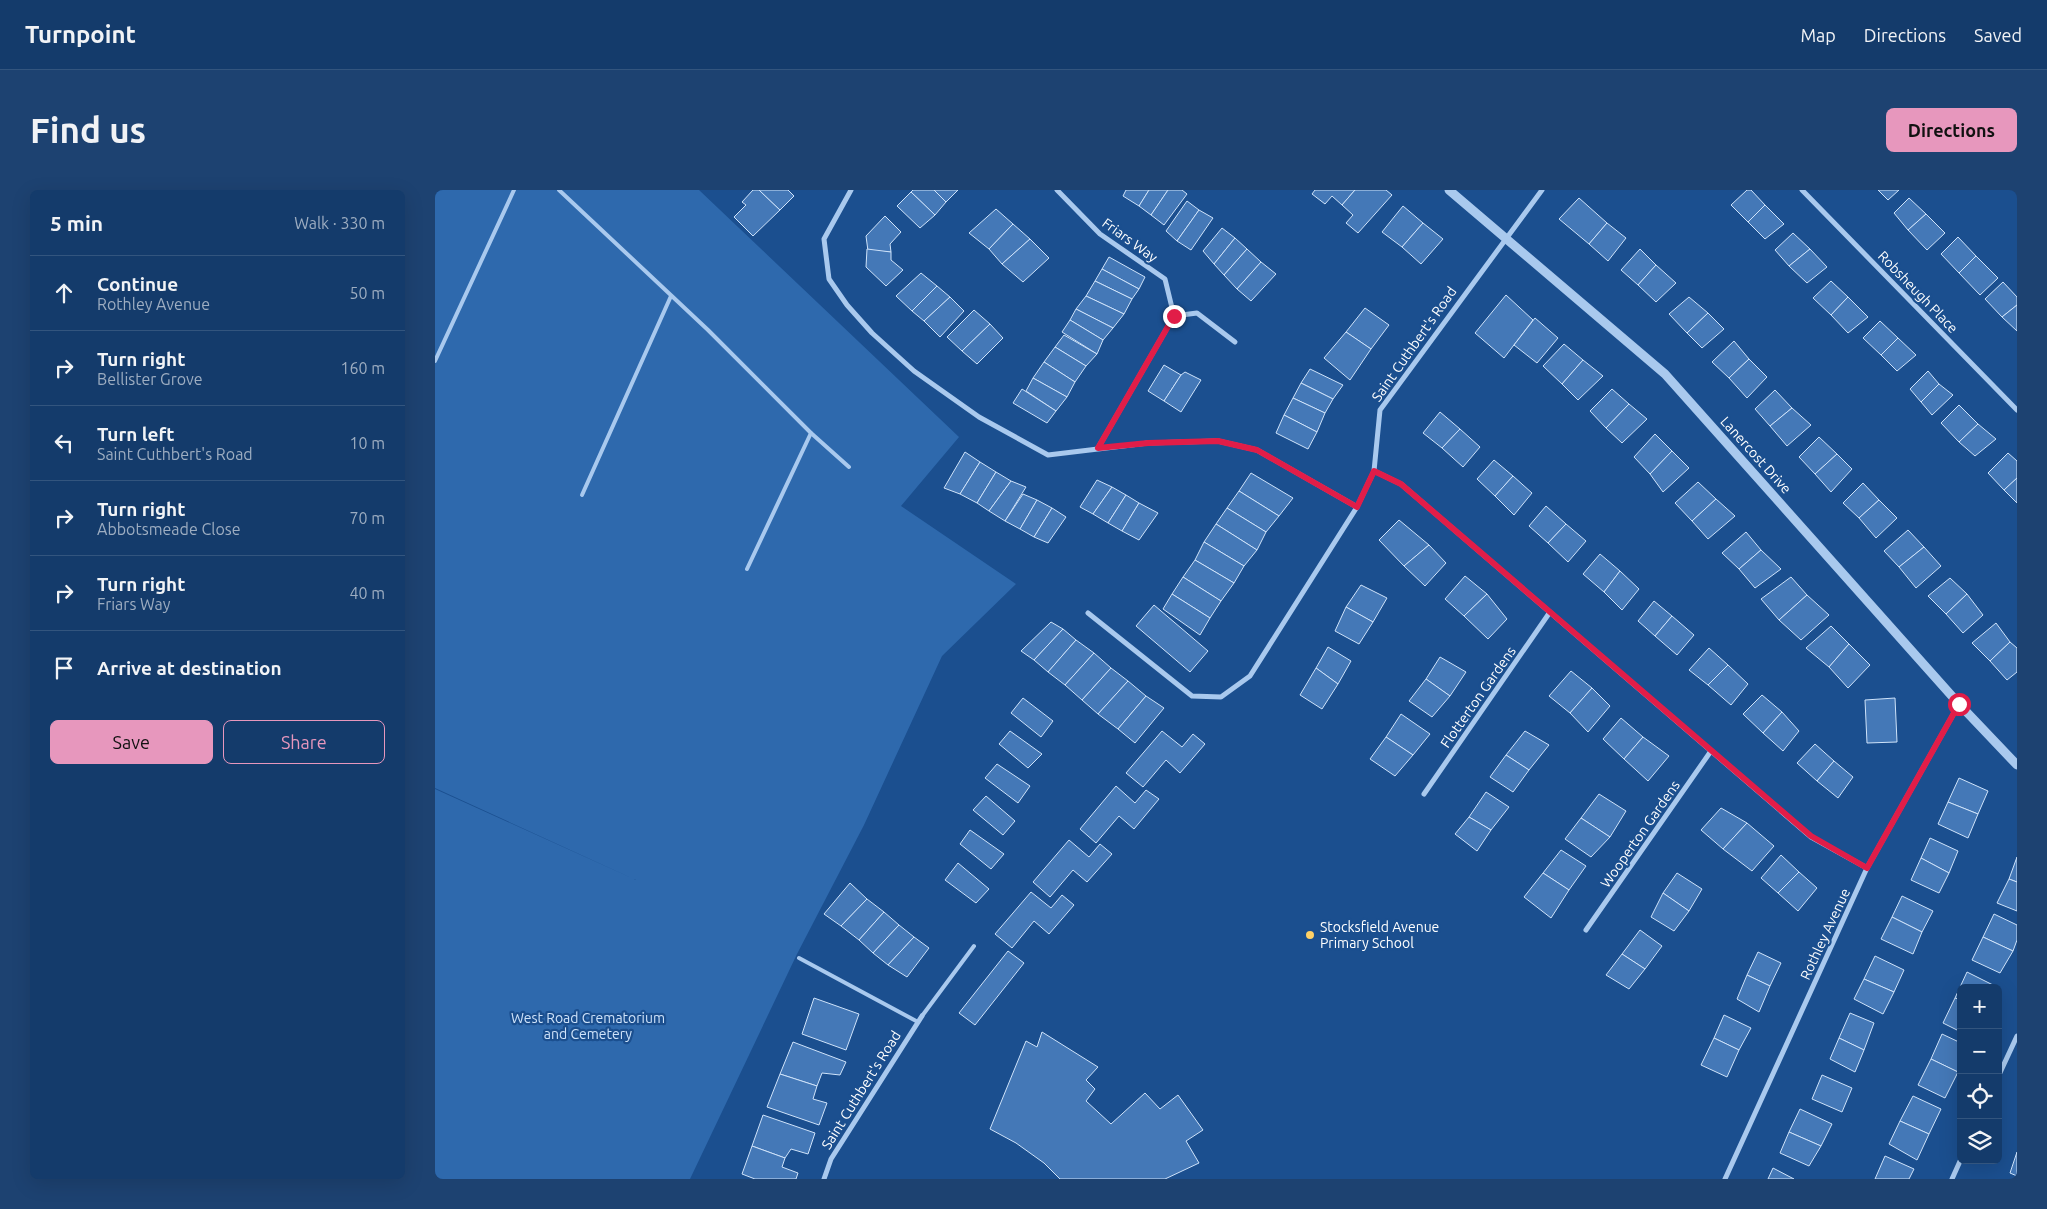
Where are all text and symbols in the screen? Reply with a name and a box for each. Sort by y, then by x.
text: Turnpoint [25,21,136,48]
text: Map [1800,25,1836,45]
text: Directions [1864,25,1946,45]
text: Saved [1974,25,2022,45]
button: Directions [1886,108,2017,152]
text: Find us [30,110,146,150]
text: 5 min [50,211,103,235]
text: Walk · 330 m [294,214,385,232]
street label: Friars Way [1099,215,1161,265]
street label: Robsheugh Place [1875,248,1961,336]
text: Continue [97,273,178,295]
icon: ahead [50,279,78,307]
text: 50 m [349,284,385,302]
street label: Saint Cuthbert's Road [1368,284,1460,404]
text: Rothley Avenue [97,295,210,313]
route end [1163,305,1186,328]
text: Turn right [97,348,185,370]
icon: right [50,354,78,382]
text: 160 m [340,359,385,377]
text: Bellister Grove [97,370,203,388]
street label: Lanercost Drive [1717,413,1795,497]
text: Turn left [97,423,175,445]
icon: left [50,429,78,457]
text: 10 m [349,434,385,452]
text: Saint Cuthbert's Road [97,445,253,463]
text: Turn right [97,498,185,520]
icon: right [50,504,78,532]
text: 70 m [349,509,385,527]
text: Abbotsmeade Close [97,520,241,538]
text: Turn right [97,573,185,595]
icon: right [50,579,78,607]
text: 40 m [349,584,385,602]
text: Friars Way [97,595,170,613]
street label: Flotterton Gardens [1437,643,1519,751]
icon: arrive [50,654,78,682]
text: Arrive at destination [97,657,282,679]
route start [1948,693,1971,716]
button: Save [50,720,213,764]
button: Share [223,720,385,764]
street label: Wooperton Gardens [1597,777,1683,891]
street label: Rothley Avenue [1797,886,1853,982]
place label: Stocksfield Avenue Primary School [1320,919,1439,951]
marker: Stocksfield Avenue Primary School [1304,929,1316,941]
map controls [1957,984,2002,1164]
button: + [1957,984,2002,1029]
park label: West Road Crematorium and Cemetery [511,1010,665,1042]
street label: Saint Cuthbert's Road [818,1028,904,1152]
button: − [1957,1029,2002,1074]
button: locate [1957,1074,2002,1119]
button: layers [1957,1119,2002,1164]

